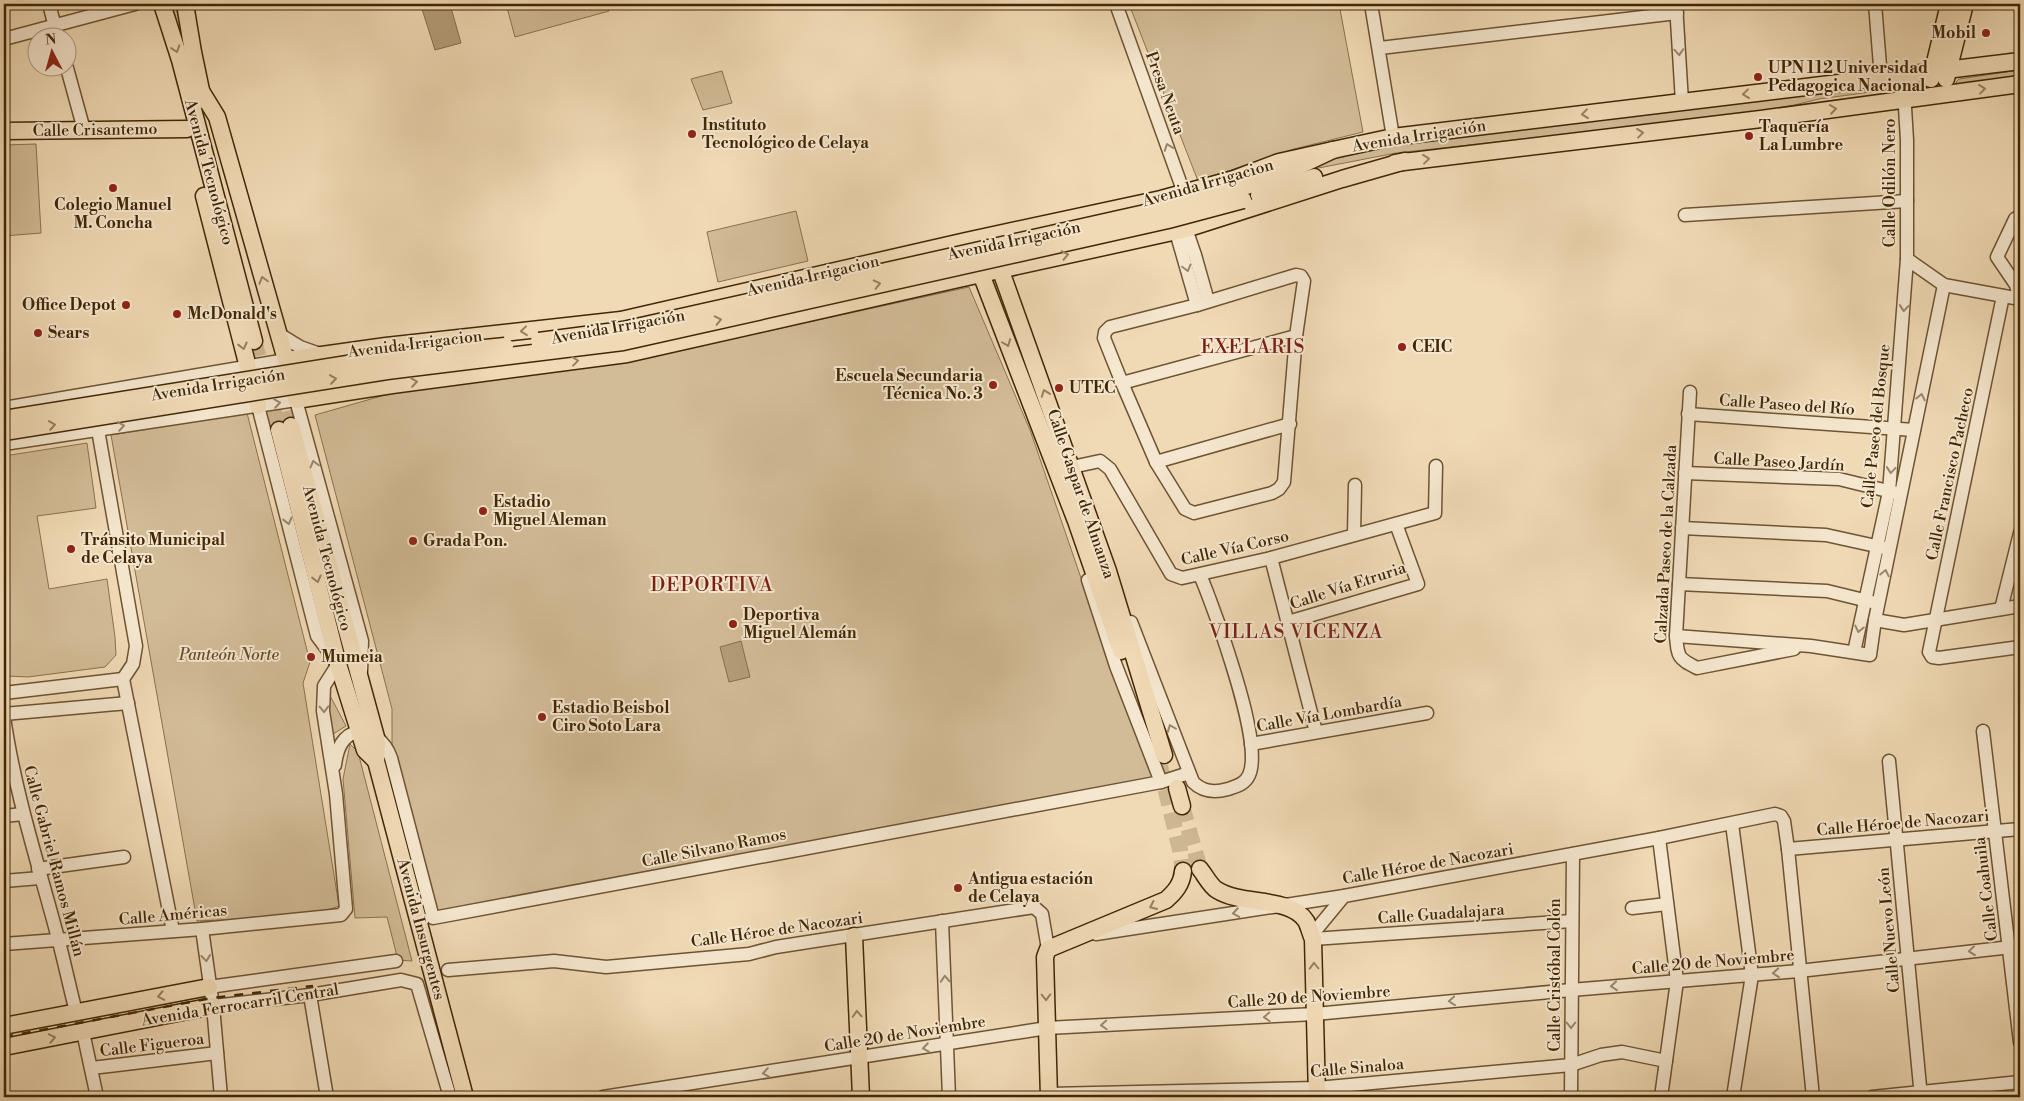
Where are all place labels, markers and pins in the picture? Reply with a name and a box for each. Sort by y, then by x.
place label: Mobil [1931,23,1977,43]
marker: Mobil [1980,27,1992,39]
place label: UPN 112 Universidad Pedagogica Nacional [1768,58,1928,96]
marker: UPN 112 Universidad Pedagogica Nacional [1752,71,1764,83]
place label: Instituto Tecnológico de Celaya [702,115,869,153]
place label: Taquería La Lumbre [1759,117,1844,155]
marker: Instituto Tecnológico de Celaya [686,128,698,140]
marker: Taquería La Lumbre [1743,130,1755,142]
marker: Colegio Manuel M. Concha [107,182,119,194]
place label: Colegio Manuel M. Concha [54,195,173,233]
place label: Office Depot [22,295,116,315]
marker: Office Depot [120,299,132,311]
place label: McDonald's [187,304,277,324]
marker: McDonald's [171,308,183,320]
place label: Sears [48,323,89,343]
marker: Sears [32,327,44,339]
place label: CEIC [1412,337,1452,357]
marker: CEIC [1396,341,1408,353]
place label: Escuela Secundaria Técnica No. 3 [835,366,983,404]
place label: UTEC [1069,378,1115,398]
marker: Escuela Secundaria Técnica No. 3 [987,379,999,391]
marker: UTEC [1053,382,1065,394]
place label: Estadio Miguel Aleman [493,492,607,530]
marker: Estadio Miguel Aleman [477,505,489,517]
place label: Tránsito Municipal de Celaya [81,530,226,568]
place label: Grada Pon. [423,531,507,551]
marker: Grada Pon. [407,535,419,547]
marker: Tránsito Municipal de Celaya [65,543,77,555]
place label: Deportiva Miguel Alemán [743,605,857,643]
marker: Deportiva Miguel Alemán [727,618,739,630]
place label: Mumeia [321,647,383,667]
marker: Mumeia [305,651,317,663]
place label: Estadio Beisbol Ciro Soto Lara [552,698,670,736]
marker: Estadio Beisbol Ciro Soto Lara [536,711,548,723]
place label: Antigua estación de Celaya [967,869,1093,907]
marker: Antigua estación de Celaya [952,882,964,894]

